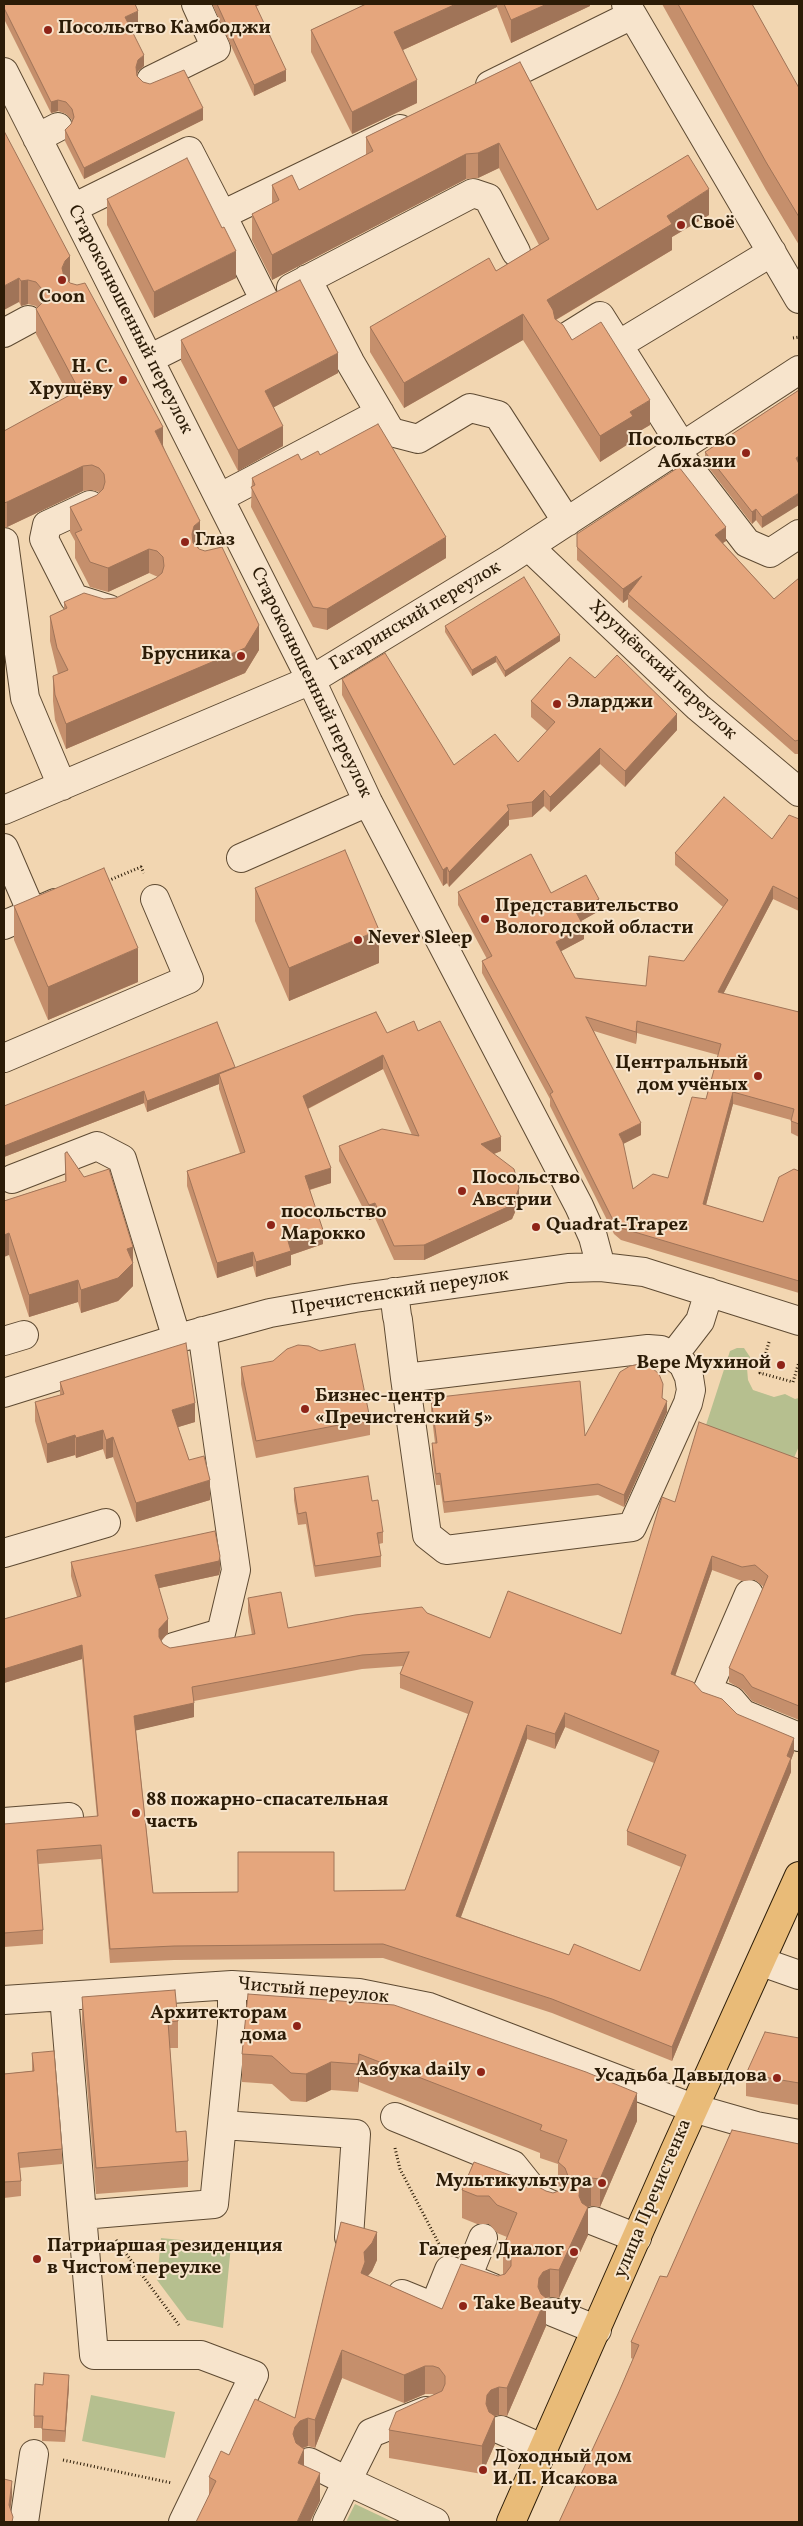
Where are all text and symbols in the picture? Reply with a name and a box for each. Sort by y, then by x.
place label: Посольство Камбоджи [58,19,271,41]
marker: Посольство Камбоджи [42,24,54,36]
street label: Староконюшенный переулок [61,202,197,438]
place label: Своё [691,214,735,236]
marker: Своё [675,219,687,231]
marker: Coon [56,274,68,286]
place label: Coon [39,288,85,310]
place label: Н. С. Хрущёву [29,358,113,402]
marker: Н. С. Хрущёву [117,374,129,386]
place label: Посольство Абхазии [628,431,736,475]
marker: Посольство Абхазии [740,447,752,459]
place label: Глаз [195,531,235,553]
marker: Глаз [179,536,191,548]
street label: Гагаринский переулок [326,557,506,677]
street label: Староконюшенный переулок [244,564,376,802]
street label: Хрущёвский переулок [583,596,741,746]
place label: Брусника [141,645,231,667]
marker: Брусника [235,650,247,662]
place label: Эларджи [567,693,653,715]
marker: Эларджи [551,698,563,710]
place label: Представительство Вологодской области [495,897,693,941]
marker: Представительство Вологодской области [479,913,491,925]
place label: Never Sleep [368,929,473,951]
marker: Never Sleep [352,934,364,946]
place label: Центральный дом учёных [615,1054,748,1098]
marker: Центральный дом учёных [752,1070,764,1082]
place label: Посольство Австрии [472,1169,580,1213]
marker: Посольство Австрии [456,1185,468,1197]
place label: посольство Марокко [281,1203,387,1247]
place label: Quadrat-Trapez [546,1216,688,1238]
marker: посольство Марокко [265,1219,277,1231]
marker: Quadrat-Trapez [530,1221,542,1233]
street label: Пречистенский переулок [290,1265,510,1321]
place label: Вере Мухиной [637,1354,771,1376]
marker: Вере Мухиной [775,1359,787,1371]
place label: Бизнес-центр «Пречистенский 5» [315,1387,493,1431]
marker: Бизнес-центр «Пречистенский 5» [299,1403,311,1415]
place label: 88 пожарно-спасательная часть [146,1791,388,1835]
marker: 88 пожарно-спасательная часть [130,1807,142,1819]
street label: Чистый переулок [236,1974,390,2010]
place label: Архитекторам дома [150,2004,287,2048]
marker: Архитекторам дома [291,2020,303,2032]
place label: Азбука daily [356,2061,471,2083]
marker: Азбука daily [475,2066,487,2078]
place label: Усадьба Давыдова [594,2067,767,2089]
marker: Усадьба Давыдова [771,2072,783,2084]
street label: улица Пречистенка [610,2116,698,2282]
place label: Мультикультура [436,2172,592,2194]
marker: Мультикультура [596,2177,608,2189]
place label: Патриаршая резиденция в Чистом переулке [47,2237,283,2281]
place label: Галерея Диалог [419,2241,564,2263]
marker: Галерея Диалог [568,2246,580,2258]
marker: Патриаршая резиденция в Чистом переулке [31,2253,43,2265]
place label: Take Beauty [473,2295,581,2317]
marker: Take Beauty [457,2300,469,2312]
place label: Доходный дом И. П. Исакова [493,2448,632,2492]
marker: Доходный дом И. П. Исакова [477,2464,489,2476]

